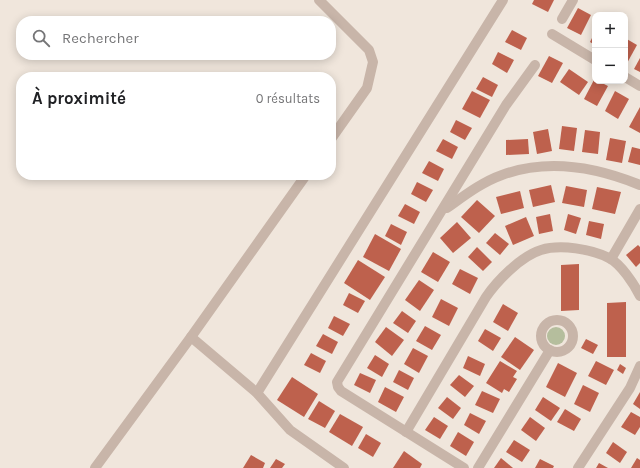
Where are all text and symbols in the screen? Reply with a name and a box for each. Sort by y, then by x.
map controls [592,12,628,84]
button: + [592,12,628,48]
search box [16,16,336,60]
icon: search [30,27,52,49]
text: Rechercher [62,29,139,47]
button: − [592,48,628,84]
text: À proximité [32,88,126,108]
text: 0 résultats [256,91,320,106]

